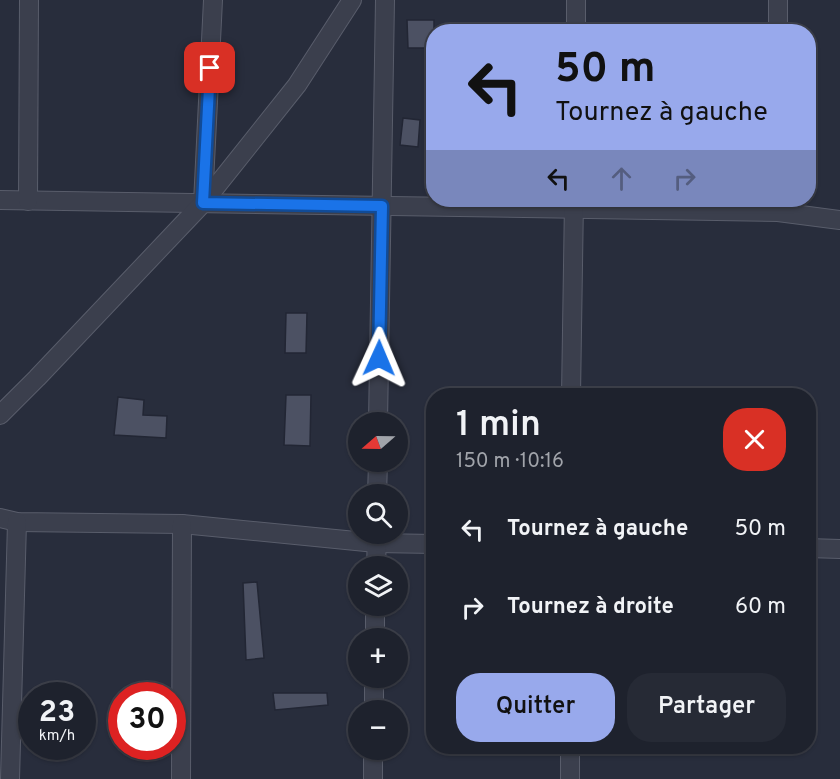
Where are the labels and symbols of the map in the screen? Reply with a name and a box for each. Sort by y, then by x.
pin [184,42,235,93]
position arrow [347,326,411,390]
north arrow [348,412,408,472]
speed limit sign: 30 [108,682,186,760]

